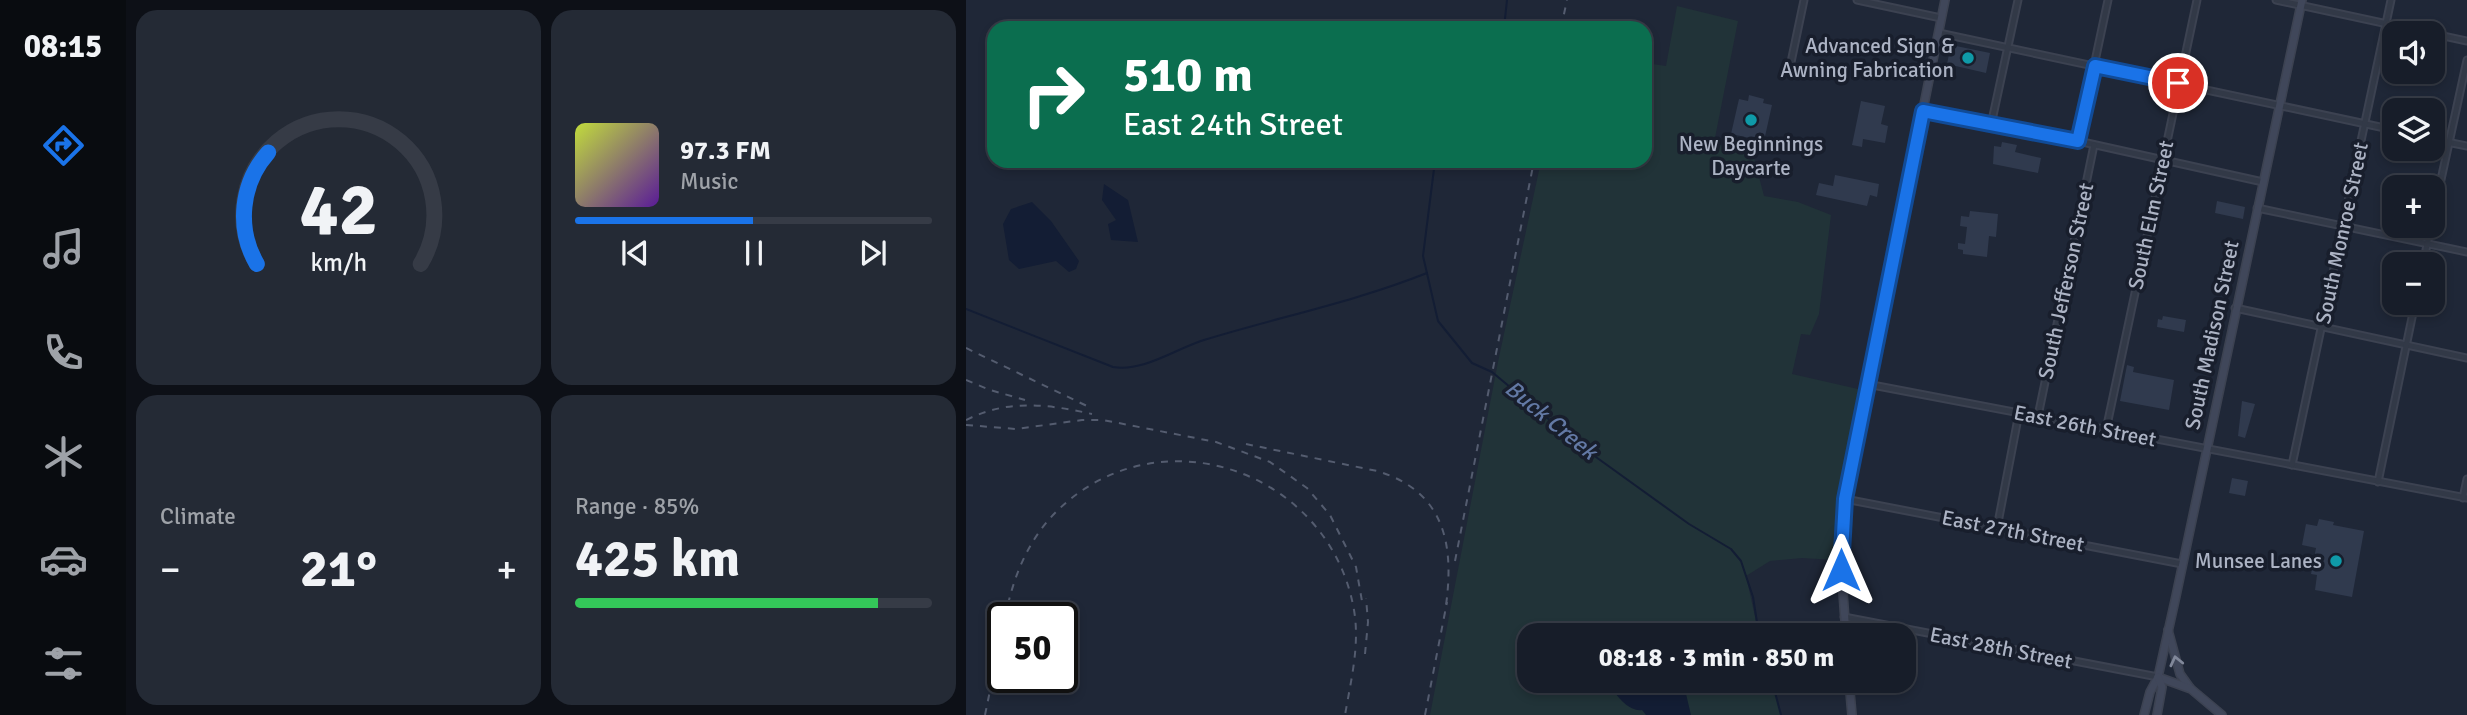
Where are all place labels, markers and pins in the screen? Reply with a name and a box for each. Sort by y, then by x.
place label: Advanced Sign & Awning Fabrication [1780,33,1954,83]
marker: Advanced Sign & Awning Fabrication [1960,50,1976,66]
pin [2148,53,2208,113]
marker: New Beginnings Daycarte [1743,112,1759,128]
place label: New Beginnings Daycarte [1679,131,1823,181]
place label: Munsee Lanes [2195,548,2322,574]
marker: Munsee Lanes [2328,553,2344,569]

